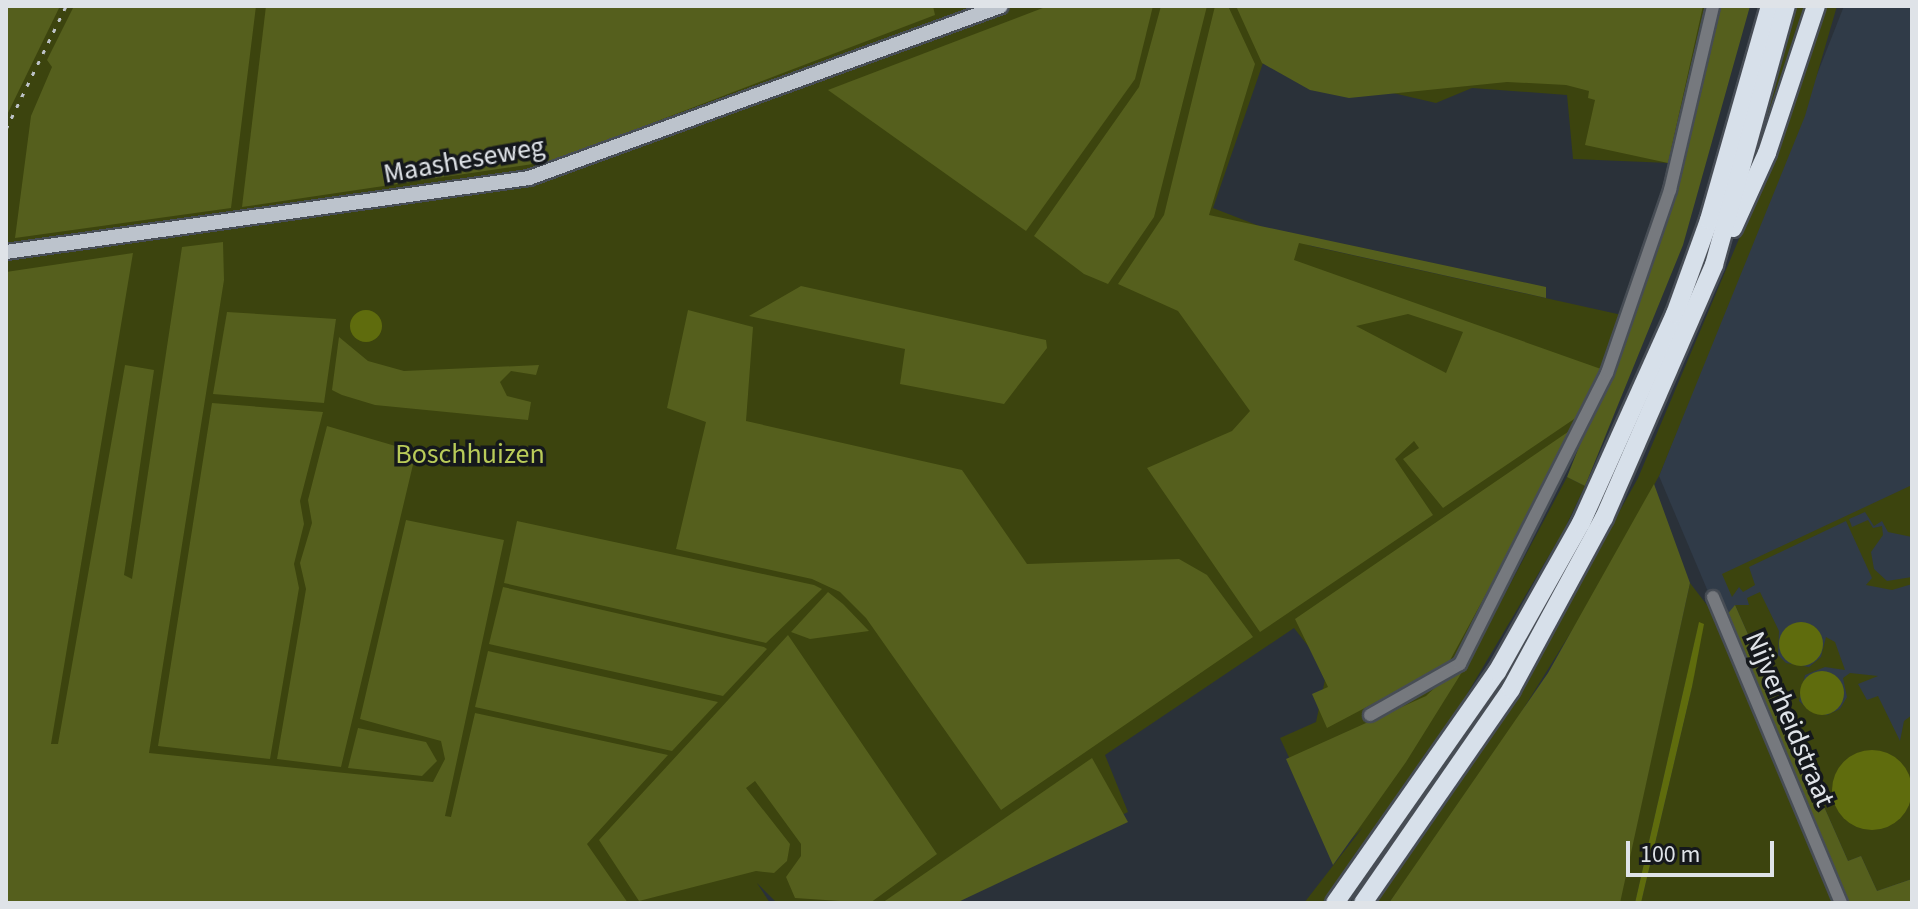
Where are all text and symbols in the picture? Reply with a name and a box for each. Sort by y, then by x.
street label: Maasheseweg [381,129,547,191]
park label: Boschhuizen [395,437,545,471]
street label: Nijverheidstraat [1738,626,1842,812]
scale bar [1630,825,1778,875]
text: 100 m [1640,837,1700,872]

